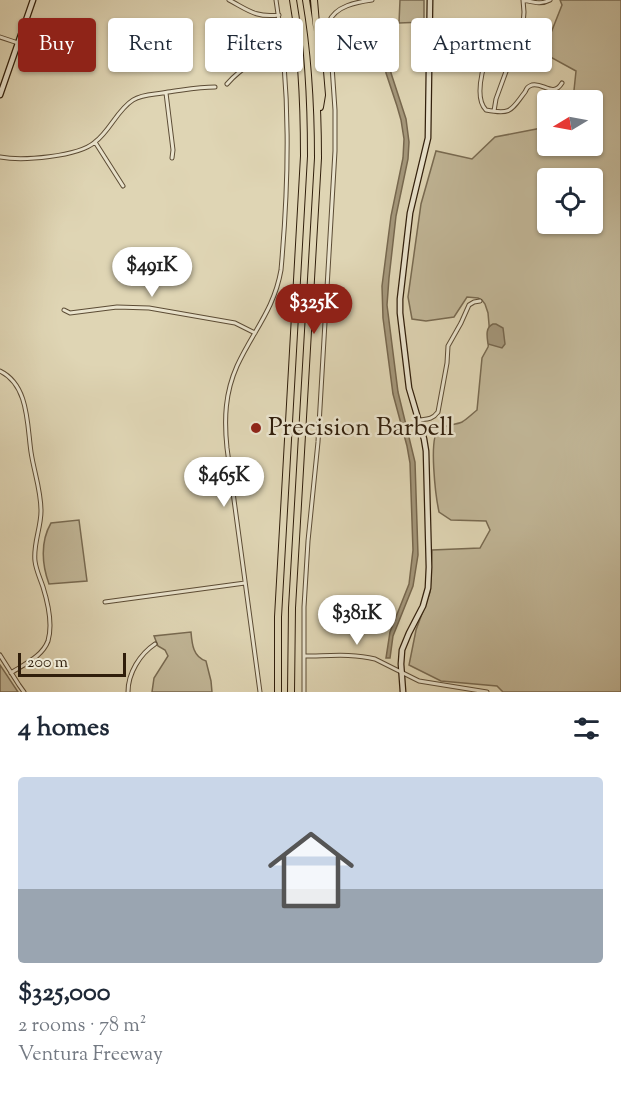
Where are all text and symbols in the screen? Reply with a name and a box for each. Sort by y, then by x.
chip: Buy [18,18,96,72]
chip: Rent [108,18,193,72]
chip: Filters [205,18,303,72]
chip: New [315,18,399,72]
chip: Apartment [411,18,552,72]
north arrow [537,90,603,156]
map controls [537,90,603,234]
button: locate [537,168,603,234]
pin: $491K [110,247,194,298]
text: $491K [126,252,178,281]
pin: $325K [272,284,356,335]
text: $325K [289,289,339,318]
place label: Precision Barbell [268,410,454,447]
marker: Precision Barbell [249,421,263,435]
pin: $465K [182,457,266,508]
text: $465K [198,462,250,491]
pin: $381K [315,595,399,646]
text: $381K [332,600,382,629]
scale bar [18,650,126,678]
text: 200 m [27,652,68,675]
text: 4 homes [18,710,109,747]
icon: filters [570,712,603,745]
icon: home [257,816,365,924]
text: $325,000 [18,975,110,1012]
text: 2 rooms · 78 m² [18,1012,147,1041]
text: Ventura Freeway [18,1041,163,1070]

